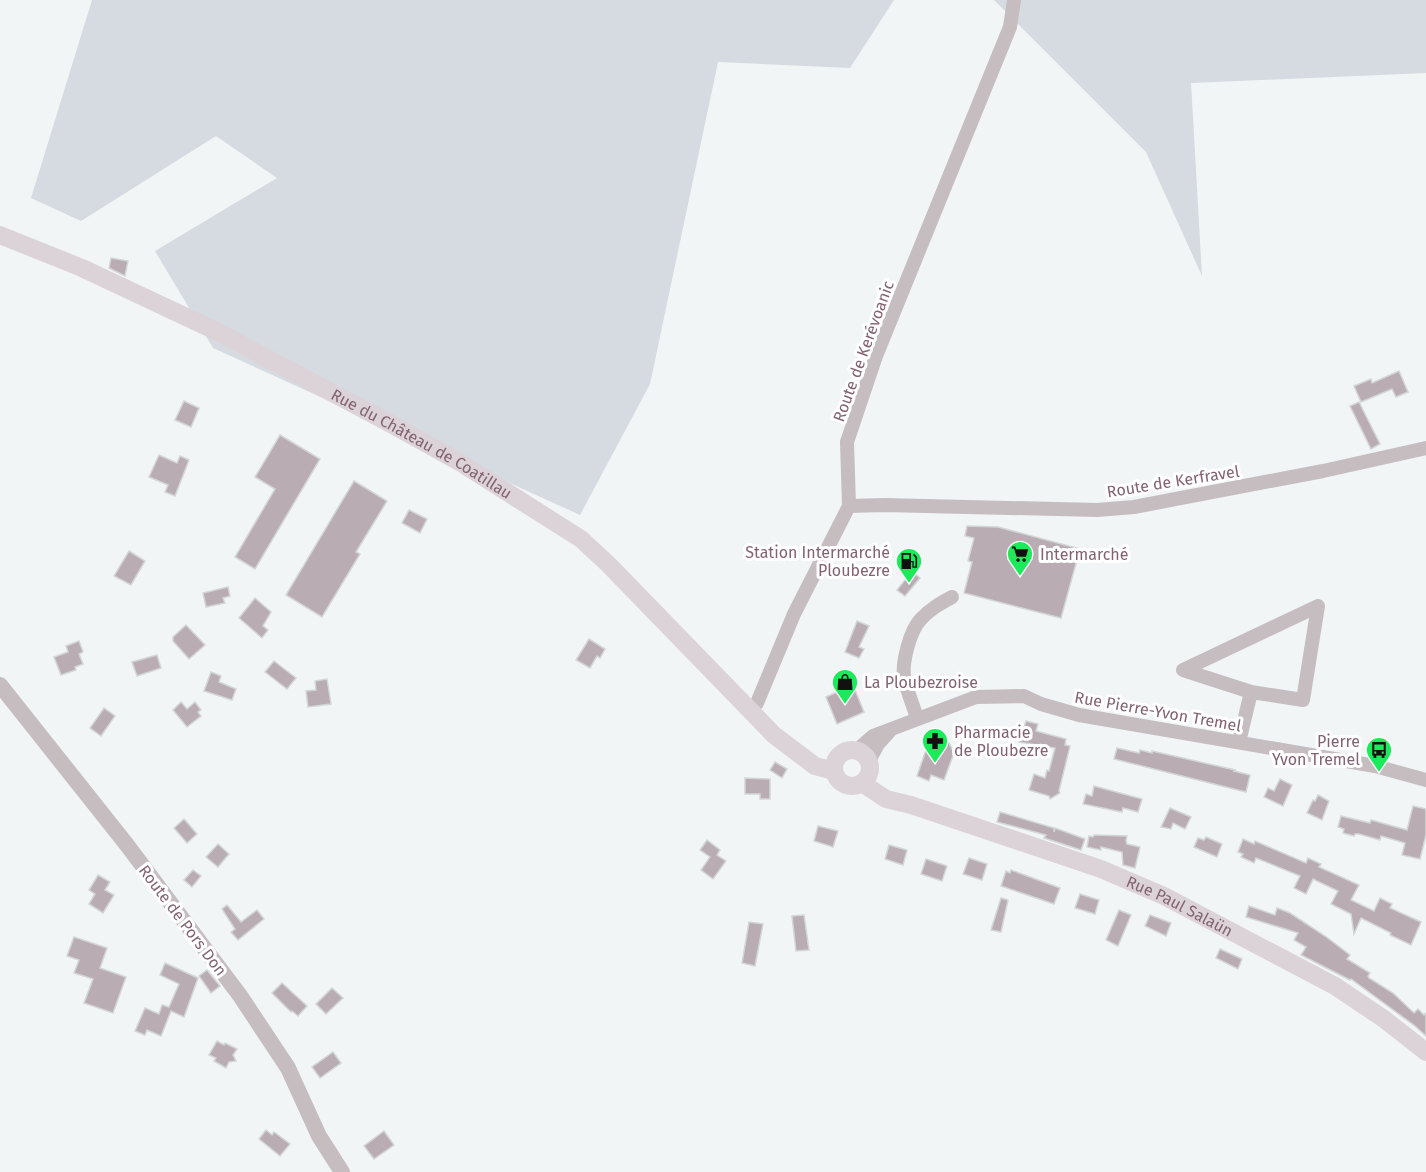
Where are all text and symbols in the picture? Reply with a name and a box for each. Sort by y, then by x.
street label: Route de Kerévoanic [829,278,898,424]
street label: Rue du Château de Coatillau [328,385,516,503]
street label: Route de Kerfravel [1105,462,1241,501]
supermarket icon: Intermarché [1005,539,1035,577]
place label: Station Intermarché Ploubezre [745,543,890,580]
place label: Intermarché [1040,545,1128,564]
fuel station icon: Station Intermarché Ploubezre [894,546,924,584]
shop icon: La Ploubezroise [830,667,860,705]
place label: La Ploubezroise [864,673,978,692]
street label: Rue Pierre-Yvon Tremel [1073,687,1243,736]
place label: Pharmacie de Ploubezre [954,723,1048,760]
pharmacy icon: Pharmacie de Ploubezre [920,726,950,764]
place label: Pierre Yvon Tremel [1272,732,1360,769]
bus stop icon: Pierre Yvon Tremel [1364,735,1394,773]
street label: Route de Pors Don [135,861,230,980]
street label: Rue Paul Salaün [1123,872,1236,941]

